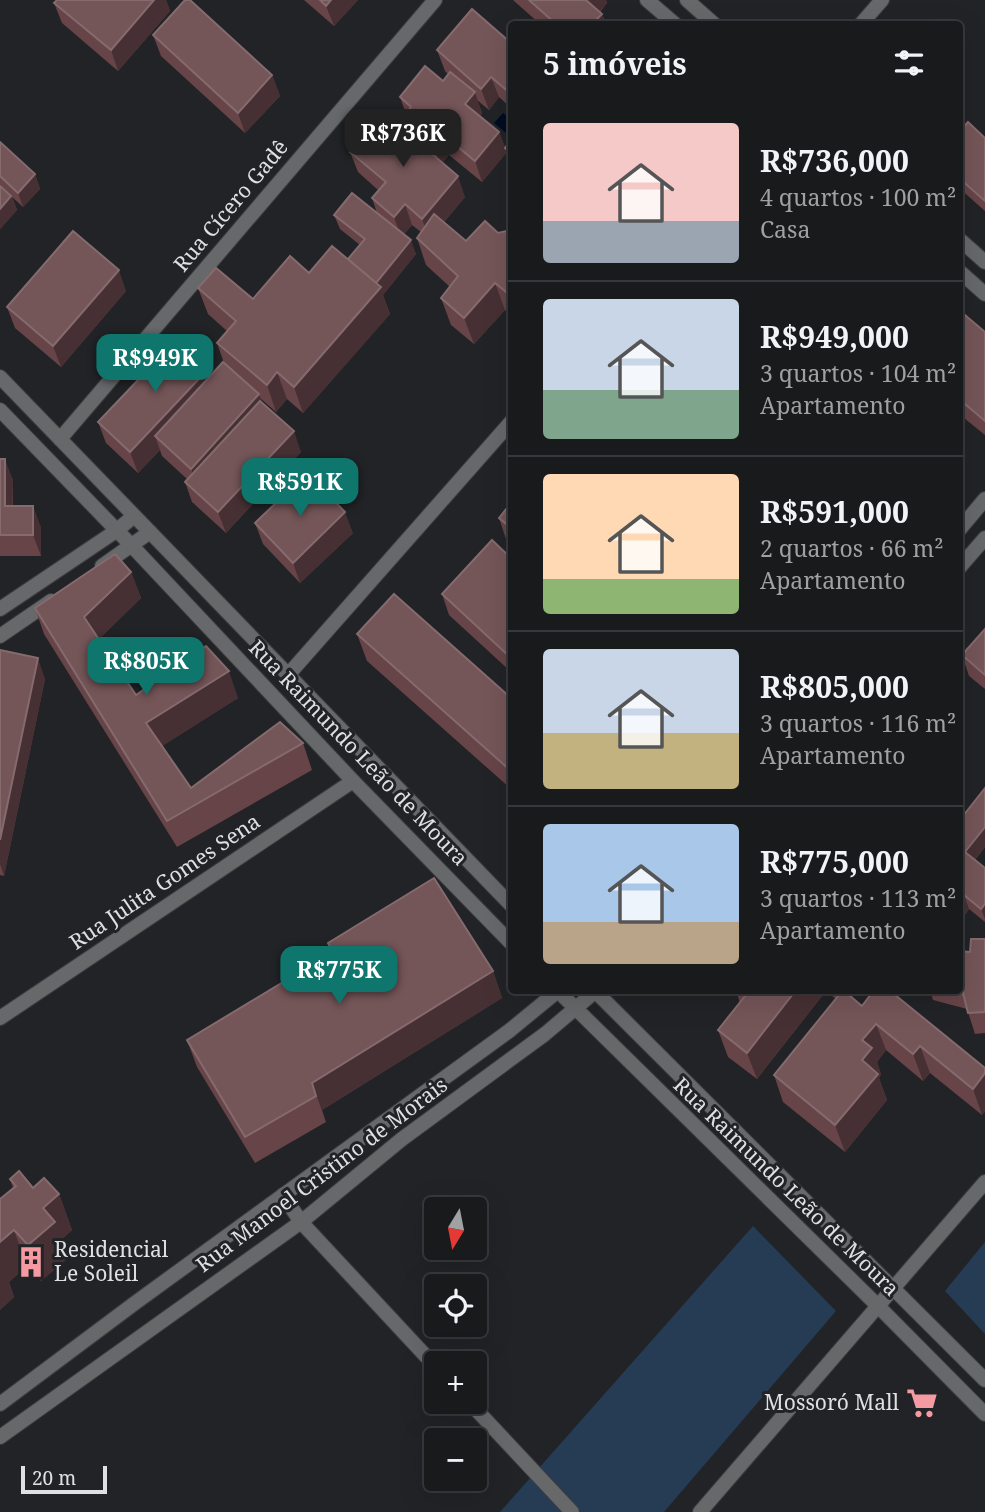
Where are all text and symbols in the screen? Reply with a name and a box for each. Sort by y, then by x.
text: 5 imóveis [543,43,687,84]
icon: filters [890,44,928,82]
pin: R$736K [346,110,460,169]
text: R$736K [360,116,446,148]
street label: Rua Cícero Gadê [167,134,294,277]
text: R$736,000 [760,140,909,181]
icon: home [599,151,683,235]
text: 4 quartos · 100 m² [760,181,956,213]
text: Casa [760,213,810,245]
text: R$949,000 [760,316,909,357]
icon: home [599,327,683,411]
pin: R$949K [98,334,212,394]
text: R$949K [112,341,198,373]
text: 3 quartos · 104 m² [760,357,956,389]
text: Apartamento [760,389,905,421]
pin: R$591K [243,458,357,518]
text: R$591K [257,465,343,497]
text: R$591,000 [760,491,909,532]
icon: home [599,502,683,586]
text: 2 quartos · 66 m² [760,532,943,564]
text: Apartamento [760,564,905,596]
street label: Rua Raimundo Leão de Moura [243,633,474,871]
pin: R$805K [89,638,203,697]
text: R$805K [103,644,189,676]
text: R$805,000 [760,666,909,707]
icon: home [599,677,683,761]
text: 3 quartos · 116 m² [760,707,956,739]
text: Apartamento [760,739,905,771]
street label: Rua Julita Gomes Sena [64,807,265,955]
text: R$775,000 [760,841,909,882]
icon: home [599,852,683,936]
text: 3 quartos · 113 m² [760,882,956,914]
text: Apartamento [760,914,905,946]
pin: R$775K [282,946,396,1006]
text: R$775K [296,953,382,985]
street label: Rua Manoel Cristino de Morais [190,1070,453,1278]
street label: Rua Raimundo Leão de Moura [668,1071,906,1302]
north arrow [424,1197,486,1260]
map controls [424,1197,487,1491]
place label: Residencial Le Soleil [54,1235,169,1287]
building icon: Residencial Le Soleil [14,1245,48,1279]
button: locate [424,1274,487,1337]
button: + [424,1351,487,1414]
supermarket icon: Mossoró Mall [905,1386,939,1420]
place label: Mossoró Mall [764,1388,899,1416]
button: − [424,1428,487,1491]
scale bar [21,1463,107,1495]
text: 20 m [32,1465,76,1491]

